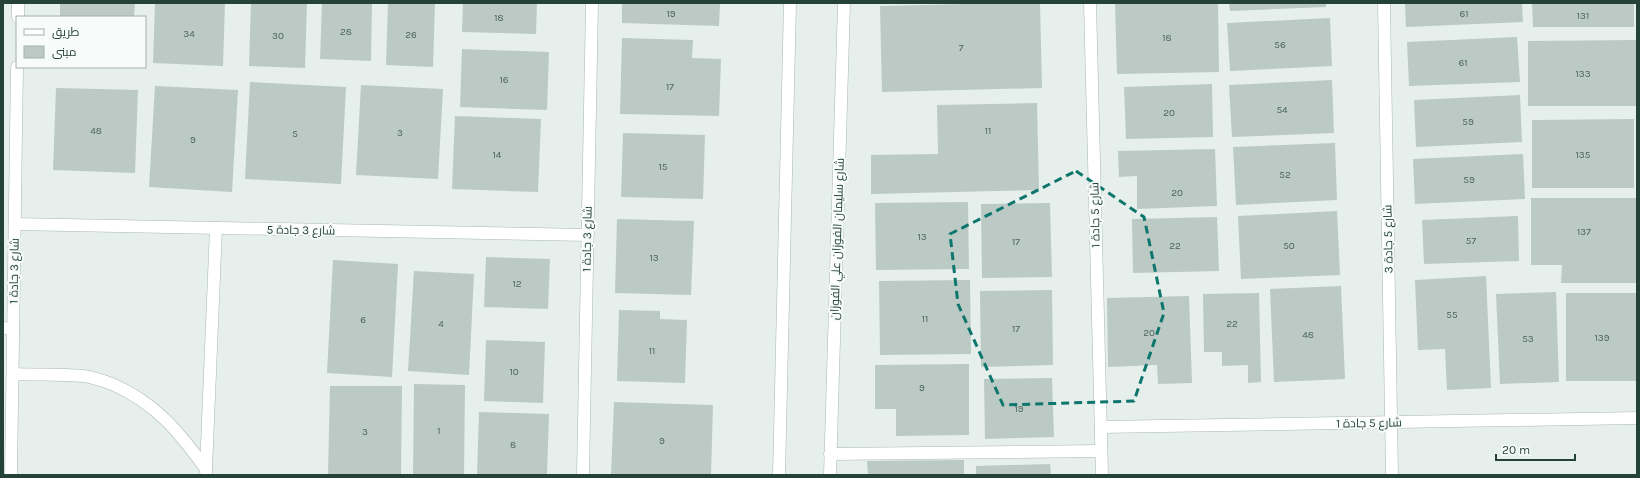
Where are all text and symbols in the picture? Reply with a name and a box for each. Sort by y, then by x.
house number: 19 [666,8,676,20]
house number: 61 [1459,8,1469,20]
house number: 131 [1577,10,1589,22]
house number: 18 [494,12,504,24]
legend [16,16,146,68]
text: طريق [52,25,80,39]
house number: 28 [340,26,352,38]
house number: 34 [183,28,195,40]
house number: 26 [405,29,417,41]
house number: 30 [272,30,284,42]
house number: 18 [1162,32,1172,44]
house number: 56 [1274,39,1286,51]
house number: 7 [959,42,964,54]
text: مبنى [52,45,77,59]
house number: 61 [1458,57,1468,69]
house number: 133 [1575,68,1591,80]
house number: 16 [499,74,509,86]
house number: 17 [666,81,674,93]
house number: 54 [1276,104,1288,116]
house number: 20 [1163,107,1175,119]
house number: 59 [1462,116,1474,128]
house number: 48 [90,125,102,137]
house number: 11 [985,125,991,137]
house number: 3 [397,127,403,139]
house number: 5 [292,128,298,140]
house number: 9 [190,134,196,146]
house number: 14 [493,149,502,161]
house number: 135 [1576,149,1591,161]
street label: شارع سليمان الفوزان علي الفوزان [827,158,850,320]
house number: 15 [659,161,668,173]
house number: 52 [1279,169,1291,181]
house number: 59 [1463,174,1475,186]
street label: شارع 5 جادة 1 [1087,182,1104,248]
house number: 20 [1171,187,1183,199]
street label: شارع 5 جادة 3 [1380,204,1397,273]
street label: شارع 3 جادة 1 [579,206,596,272]
street label: شارع 3 جادة 5 [267,222,336,239]
house number: 137 [1577,226,1591,238]
house number: 13 [917,231,927,243]
house number: 57 [1466,235,1476,247]
house number: 17 [1012,236,1020,248]
street label: شارع 3 جادة 1 [6,238,23,304]
house number: 22 [1169,240,1181,252]
house number: 50 [1283,240,1295,252]
house number: 13 [649,252,659,264]
house number: 12 [512,278,522,290]
house number: 55 [1446,309,1458,321]
house number: 11 [922,313,928,325]
house number: 6 [360,314,366,326]
house number: 4 [438,318,444,330]
house number: 22 [1226,318,1238,330]
house number: 17 [1012,323,1020,335]
house number: 20 [1143,327,1155,339]
house number: 48 [1302,329,1314,341]
house number: 139 [1594,332,1610,344]
house number: 53 [1522,333,1534,345]
house number: 11 [649,345,655,357]
house number: 10 [509,366,519,378]
house number: 9 [919,382,925,394]
house number: 19 [1014,403,1024,415]
street label: شارع 5 جادة 1 [1336,415,1402,432]
house number: 1 [437,425,441,437]
house number: 3 [362,426,368,438]
house number: 9 [659,435,665,447]
scale bar [1496,436,1575,462]
house number: 8 [510,439,516,451]
text: 20 m [1502,443,1530,457]

